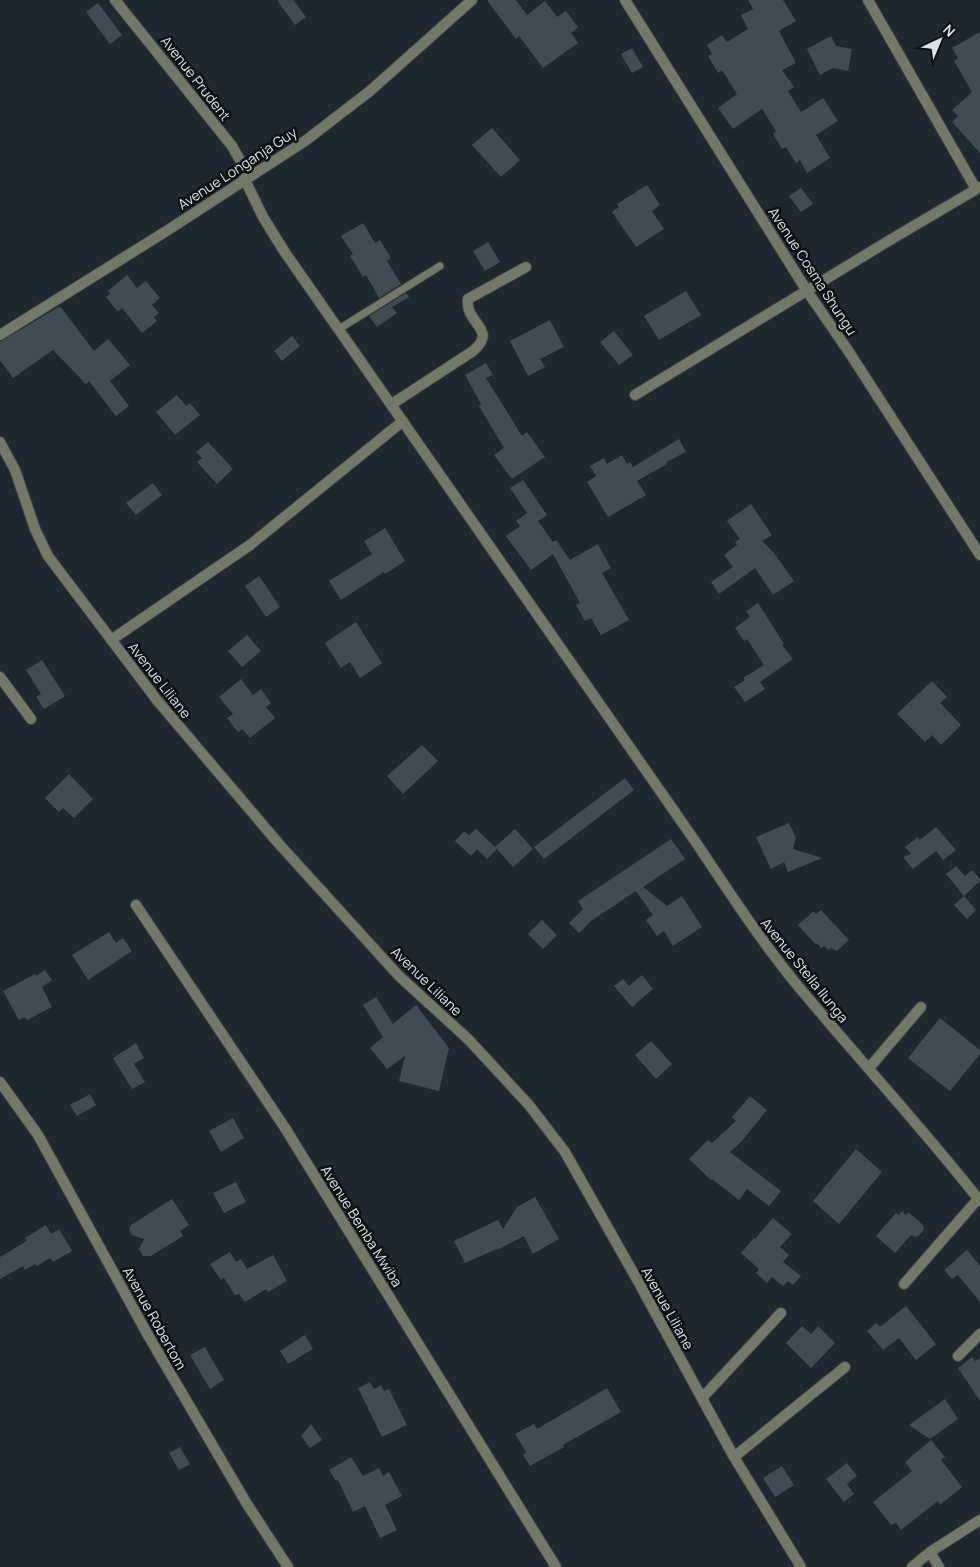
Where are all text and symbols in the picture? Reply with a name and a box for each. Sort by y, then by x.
north arrow [915,15,965,65]
text: N [939,20,960,41]
street label: Avenue Prudent [157,32,235,125]
street label: Avenue Longanja Guy [174,122,301,214]
street label: Avenue Cosma Shungu [764,203,862,339]
street label: Avenue Liliane [124,638,196,722]
street label: Avenue Stella Ilunga [757,914,853,1026]
street label: Avenue Liliane [387,942,467,1020]
street label: Avenue Bemba Mwiba [317,1162,407,1290]
street label: Avenue Robertom [119,1263,191,1373]
street label: Avenue Liliane [637,1263,699,1353]

